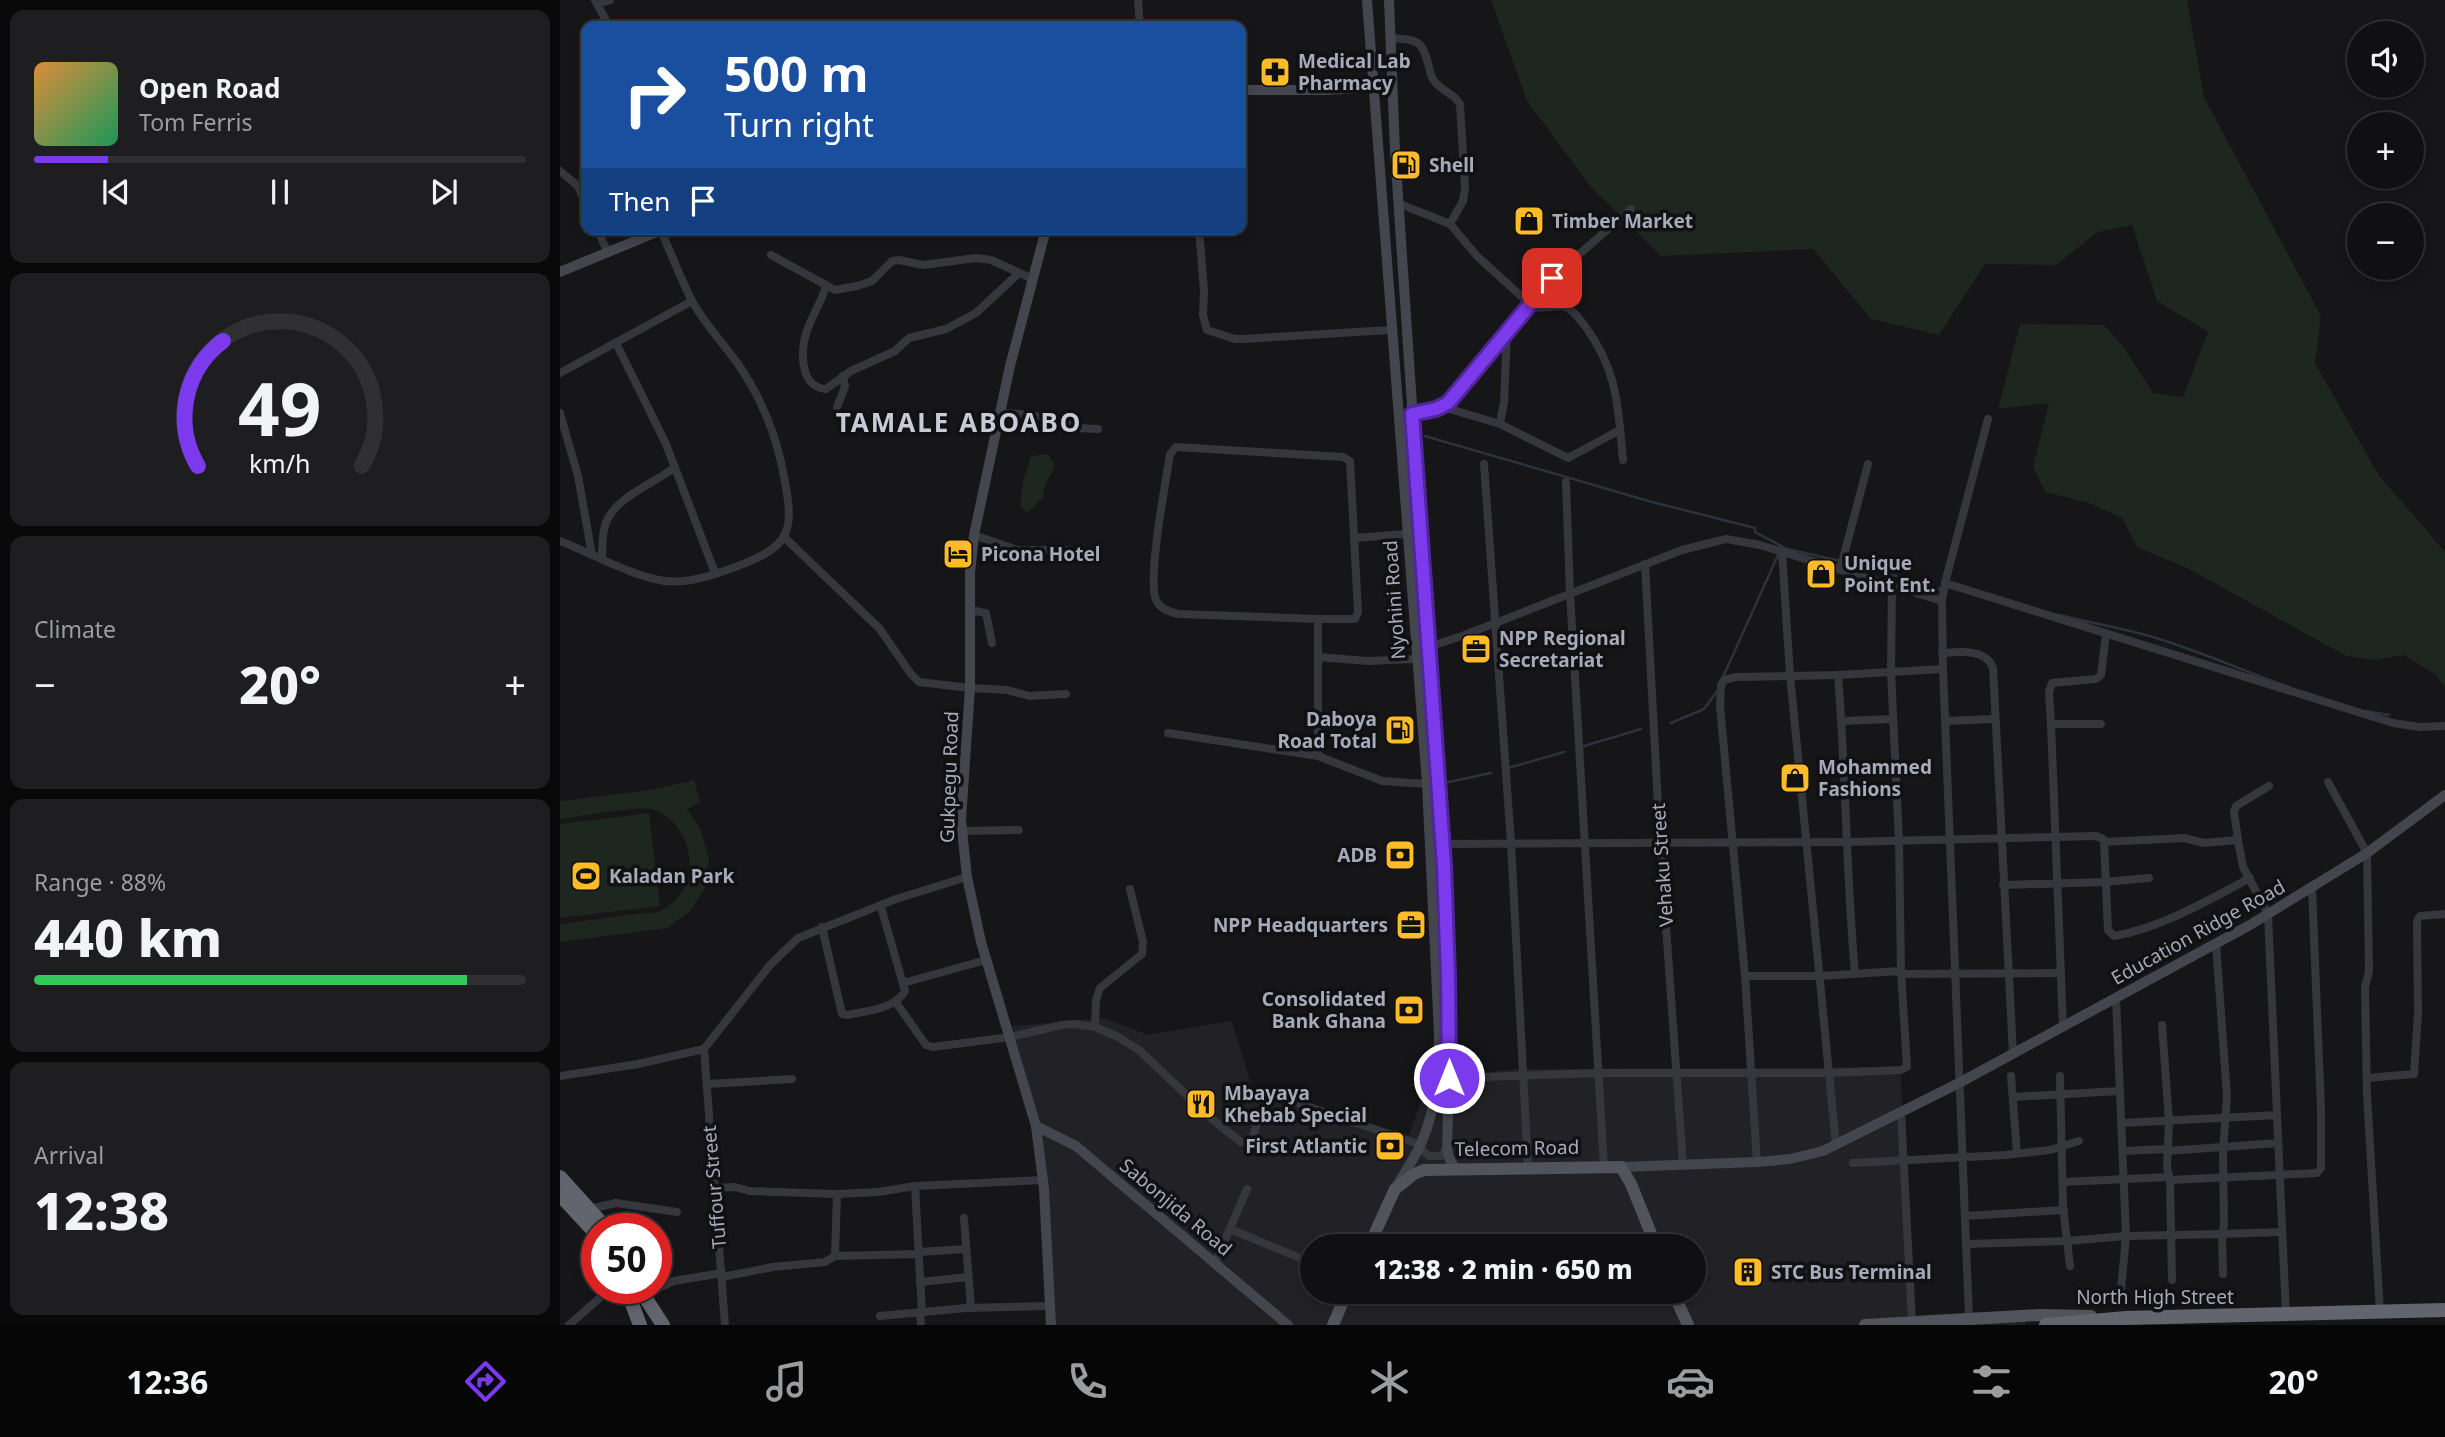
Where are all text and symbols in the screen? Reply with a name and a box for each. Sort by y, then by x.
map controls [2347,21,2424,280]
button: sound [2347,21,2424,98]
text: 500 m [724,40,869,106]
place label: Medical Lab Pharmacy [1298,48,1411,96]
icon: right [609,49,700,140]
pharmacy icon: Medical Lab Pharmacy [1258,55,1292,89]
text: Open Road [139,70,281,106]
text: Turn right [724,103,874,146]
text: Tom Ferris [139,106,252,138]
button: + [2347,112,2424,189]
fuel station icon: Shell [1389,148,1423,182]
place label: Shell [1429,152,1475,178]
icon: previous [97,173,135,211]
icon: pause [261,173,299,211]
icon: next [425,173,463,211]
icon: arrive [684,182,722,220]
text: Then [609,183,670,219]
button: − [2347,203,2424,280]
shop icon: Timber Market [1512,204,1546,238]
place label: Timber Market [1552,208,1693,234]
pin [1522,248,1582,308]
icon: arrive [1533,259,1571,297]
text: 49 [238,358,322,457]
district label: TAMALE ABOABO [836,404,1082,440]
text: km/h [249,445,311,479]
hotel icon: Picona Hotel [941,537,975,571]
street label: Nyohini Road [1377,539,1411,661]
place label: Picona Hotel [981,541,1101,567]
place label: Unique Point Ent. [1844,550,1935,598]
shop icon: Unique Point Ent. [1804,557,1838,591]
text: Climate [34,613,116,645]
place label: NPP Regional Secretariat [1499,625,1626,673]
office icon: NPP Regional Secretariat [1459,632,1493,666]
text: 20° [239,648,321,719]
text: − [34,658,56,710]
text: + [504,658,526,710]
place label: Daboya Road Total [1278,706,1377,754]
street label: Gukpegu Road [934,711,964,843]
fuel station icon: Daboya Road Total [1383,713,1417,747]
place label: Mohammed Fashions [1818,754,1932,802]
shop icon: Mohammed Fashions [1778,761,1812,795]
street label: Vehaku Street [1645,802,1679,928]
bank icon: ADB [1383,838,1417,872]
place label: ADB [1337,842,1377,868]
sports icon: Kaladan Park [569,859,603,893]
place label: Kaladan Park [609,863,734,889]
text: Range · 88% [34,866,166,898]
street label: Education Ridge Road [2106,873,2290,991]
text: 440 km [34,901,222,972]
office icon: NPP Headquarters [1394,908,1428,942]
place label: NPP Headquarters [1213,912,1388,938]
place label: Consolidated Bank Ghana [1262,986,1386,1034]
bank icon: Consolidated Bank Ghana [1392,993,1426,1027]
position arrow [1412,1041,1486,1115]
place label: Mbayaya Khebab Special [1224,1080,1367,1128]
restaurant icon: Mbayaya Khebab Special [1184,1087,1218,1121]
street label: Tuffour Street [696,1124,732,1250]
bank icon: First Atlantic [1373,1129,1407,1163]
place label: First Atlantic [1245,1133,1367,1159]
street label: Telecom Road [1455,1134,1579,1162]
text: Arrival [34,1139,104,1171]
street label: Sabonjida Road [1114,1152,1238,1262]
text: 12:38 [34,1174,169,1245]
speed limit sign: 50 [581,1213,672,1304]
text: 12:38 · 2 min · 650 m [1373,1251,1633,1287]
building icon: STC Bus Terminal [1731,1255,1765,1289]
place label: STC Bus Terminal [1771,1259,1932,1285]
street label: North High Street [2076,1284,2234,1310]
icon: directions [461,1357,510,1406]
icon: music [762,1357,811,1406]
icon: phone [1063,1357,1112,1406]
icon: climate [1365,1357,1414,1406]
icon: car [1666,1357,1715,1406]
icon: filters [1967,1357,2016,1406]
text: 12:36 [126,1360,208,1403]
text: 20° [2269,1360,2319,1403]

